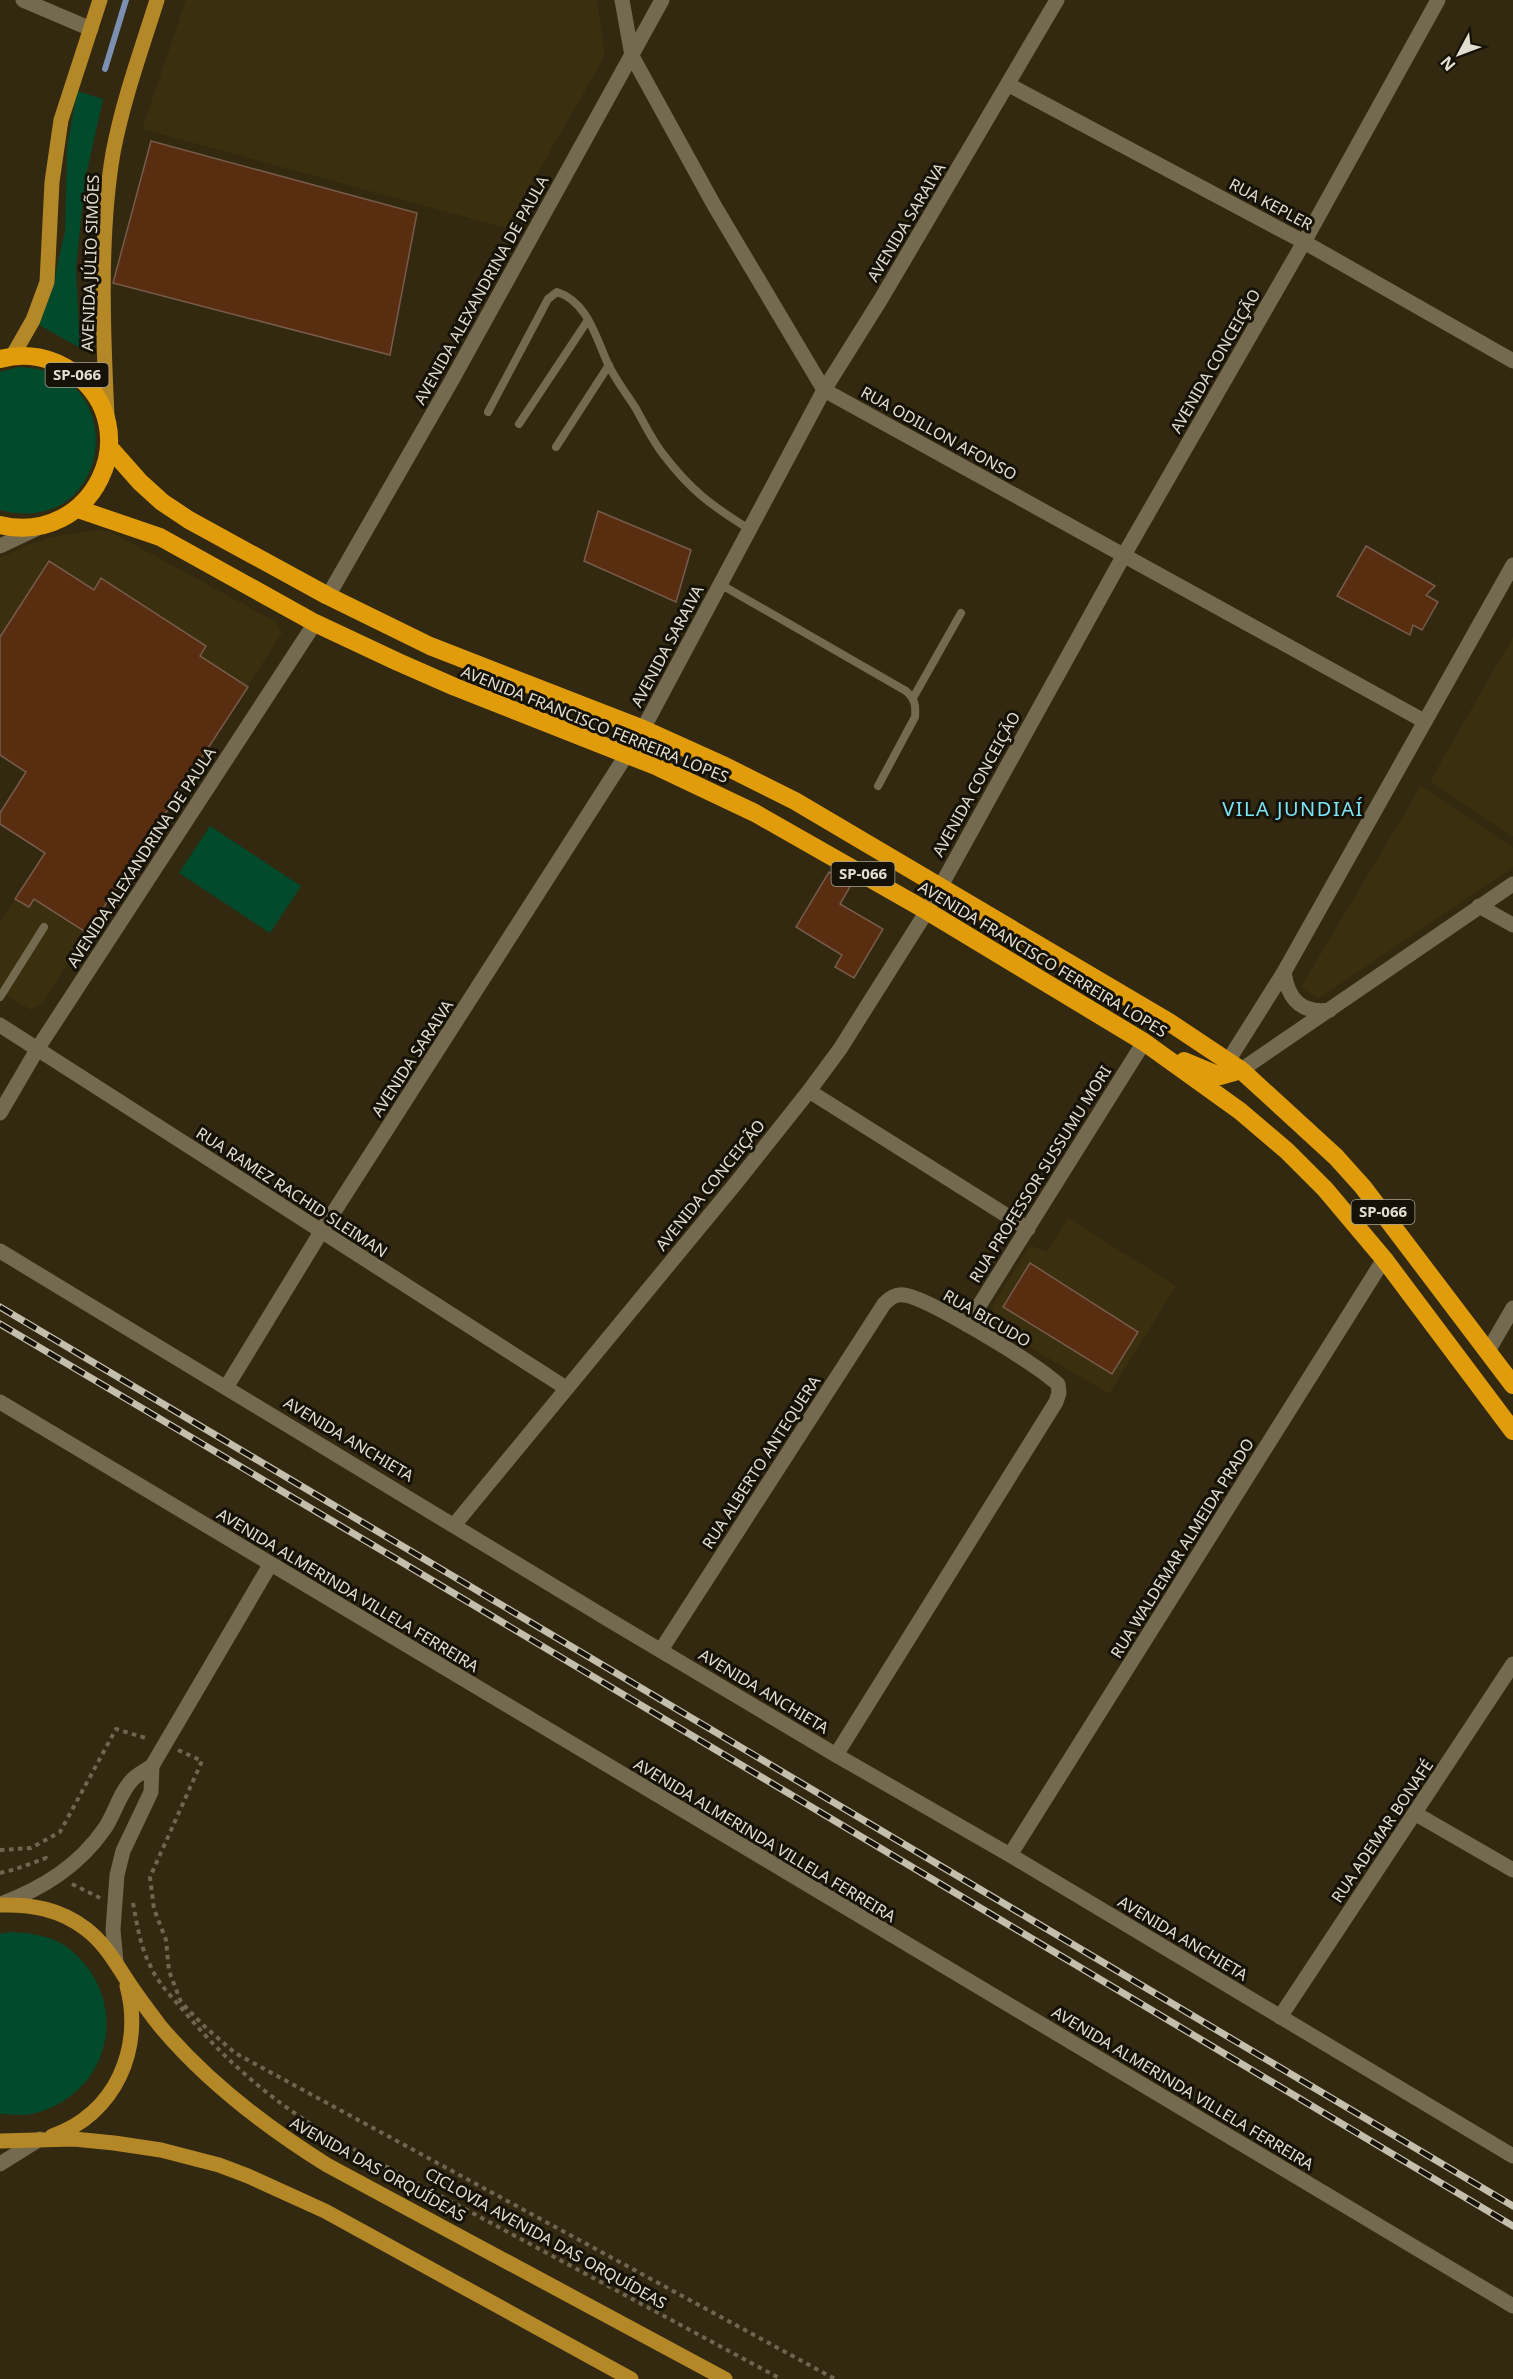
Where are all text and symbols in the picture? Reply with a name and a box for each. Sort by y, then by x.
north arrow [1429,24,1489,84]
text: N [1435,52,1460,76]
street label: AVENIDA SARAIVA [862,158,951,286]
street label: AVENIDA ALEXANDRINA DE PAULA [409,171,554,408]
street label: RUA KEPLER [1225,173,1317,235]
street label: AVENIDA JÚLIO SIMÕES [76,174,104,352]
street label: AVENIDA CONCEIÇÃO [1165,285,1265,437]
road number: SP-066 [46,363,109,387]
street label: RUA ODILLON AFONSO [857,381,1021,485]
street label: AVENIDA SARAIVA [626,580,709,711]
street label: AVENIDA FRANCISCO FERREIRA LOPES [458,660,732,788]
street label: AVENIDA CONCEIÇÃO [927,707,1025,861]
street label: AVENIDA ALEXANDRINA DE PAULA [61,742,221,971]
district label: VILA JUNDIAÍ [1222,795,1364,822]
road number: SP-066 [832,862,894,886]
street label: AVENIDA FRANCISCO FERREIRA LOPES [915,876,1172,1042]
street label: AVENIDA SARAIVA [366,995,458,1121]
street label: RUA PROFESSOR SUSSUMU MORI [964,1061,1116,1287]
street label: AVENIDA CONCEIÇÃO [650,1115,770,1255]
street label: RUA RAMEZ RACHID SLEIMAN [192,1122,392,1262]
road number: SP-066 [1352,1200,1414,1224]
street label: RUA BICUDO [939,1284,1035,1352]
street label: RUA ALBERTO ANTEQUERA [697,1370,826,1553]
street label: AVENIDA ANCHIETA [280,1391,419,1487]
street label: RUA WALDEMAR ALMEIDA PRADO [1105,1434,1259,1662]
street label: AVENIDA ALMERINDA VILLELA FERREIRA [213,1503,484,1678]
street label: AVENIDA ANCHIETA [695,1643,834,1739]
street label: AVENIDA ALMERINDA VILLELA FERREIRA [630,1753,901,1928]
street label: RUA ADEMAR BONAFÉ [1326,1755,1438,1907]
street label: AVENIDA ANCHIETA [1114,1890,1253,1986]
street label: AVENIDA ALMERINDA VILLELA FERREIRA [1048,2001,1319,2176]
street label: AVENIDA DAS ORQUÍDEAS [286,2111,470,2227]
street label: CICLOVIA AVENIDA DAS ORQUÍDEAS [421,2162,671,2314]

